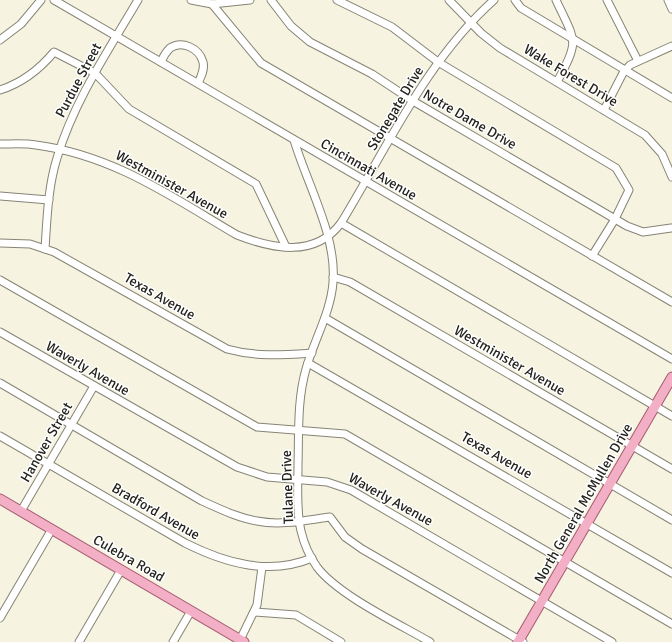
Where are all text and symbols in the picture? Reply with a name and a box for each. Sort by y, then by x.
street label: Purdue Street [52,40,105,120]
street label: Wake Forest Drive [521,41,621,110]
street label: Stonegate Drive [364,63,427,153]
street label: Notre Dame Drive [420,86,520,153]
street label: Cincinnati Avenue [318,135,420,204]
street label: Westminister Avenue [113,147,231,222]
street label: Texas Avenue [121,269,198,324]
street label: Westminister Avenue [451,322,568,399]
street label: Waverly Avenue [43,338,133,399]
street label: Hanover Street [17,399,76,485]
street label: North General McMullen Drive [531,420,636,586]
street label: Texas Avenue [458,428,535,483]
street label: Tulane Drive [278,450,297,524]
street label: Waverly Avenue [346,469,436,530]
street label: Bradford Avenue [109,479,203,544]
street label: Culebra Road [90,531,167,586]

